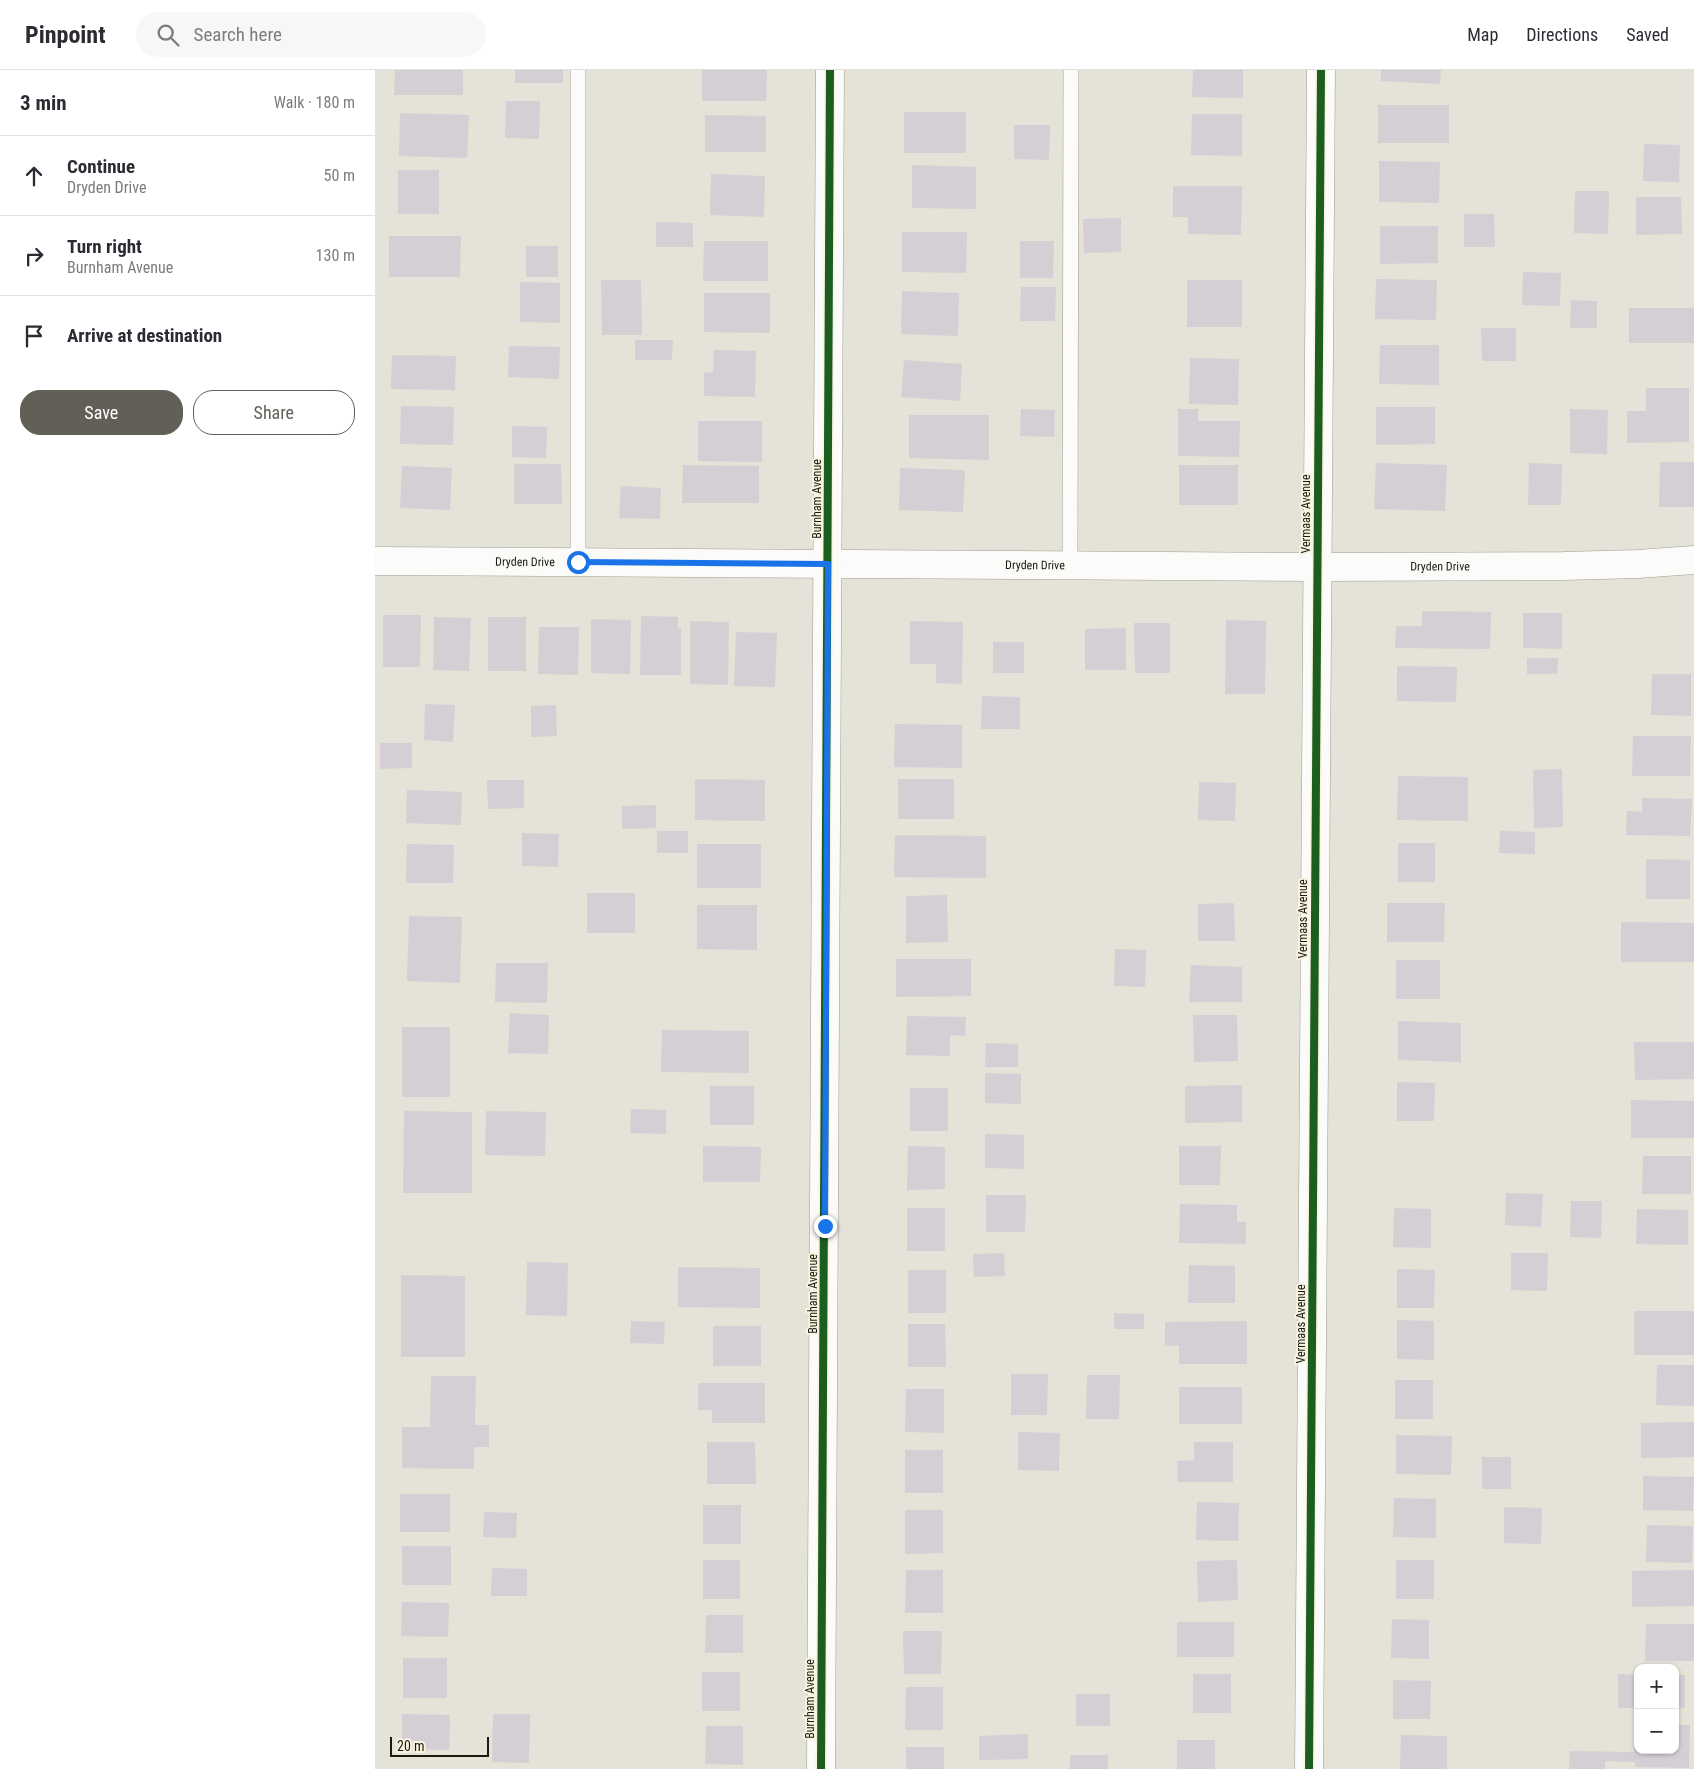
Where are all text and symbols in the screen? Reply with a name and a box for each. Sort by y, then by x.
search box [136,12,486,57]
text: Pinpoint [25,21,106,49]
icon: search [154,21,182,49]
text: Search here [194,23,282,46]
text: Map [1467,24,1498,45]
text: Directions [1526,24,1598,45]
text: Saved [1626,24,1669,45]
text: 3 min [20,91,67,115]
text: Walk · 180 m [274,93,355,112]
text: Continue [67,155,135,178]
icon: ahead [20,162,48,190]
text: 50 m [323,166,355,185]
text: Dryden Drive [67,178,147,197]
text: Turn right [67,235,142,258]
icon: right [20,242,48,270]
text: 130 m [316,246,355,265]
text: Burnham Avenue [67,258,173,277]
icon: arrive [20,322,48,350]
text: Arrive at destination [67,324,222,347]
button: Save [20,390,183,435]
button: Share [193,390,355,435]
street label: Burnham Avenue [810,459,824,539]
street label: Vermaas Avenue [1299,474,1313,554]
route start [567,551,590,574]
street label: Dryden Drive [495,555,555,569]
street label: Dryden Drive [1005,558,1065,572]
street label: Dryden Drive [1410,559,1470,574]
street label: Vermaas Avenue [1296,879,1310,959]
route end [814,1215,837,1238]
street label: Burnham Avenue [806,1254,820,1334]
street label: Vermaas Avenue [1294,1284,1308,1364]
street label: Burnham Avenue [803,1659,817,1739]
map controls [1634,1664,1679,1754]
button: + [1634,1664,1679,1709]
button: − [1634,1709,1679,1754]
scale bar [390,1734,489,1757]
text: 20 m [397,1738,425,1754]

